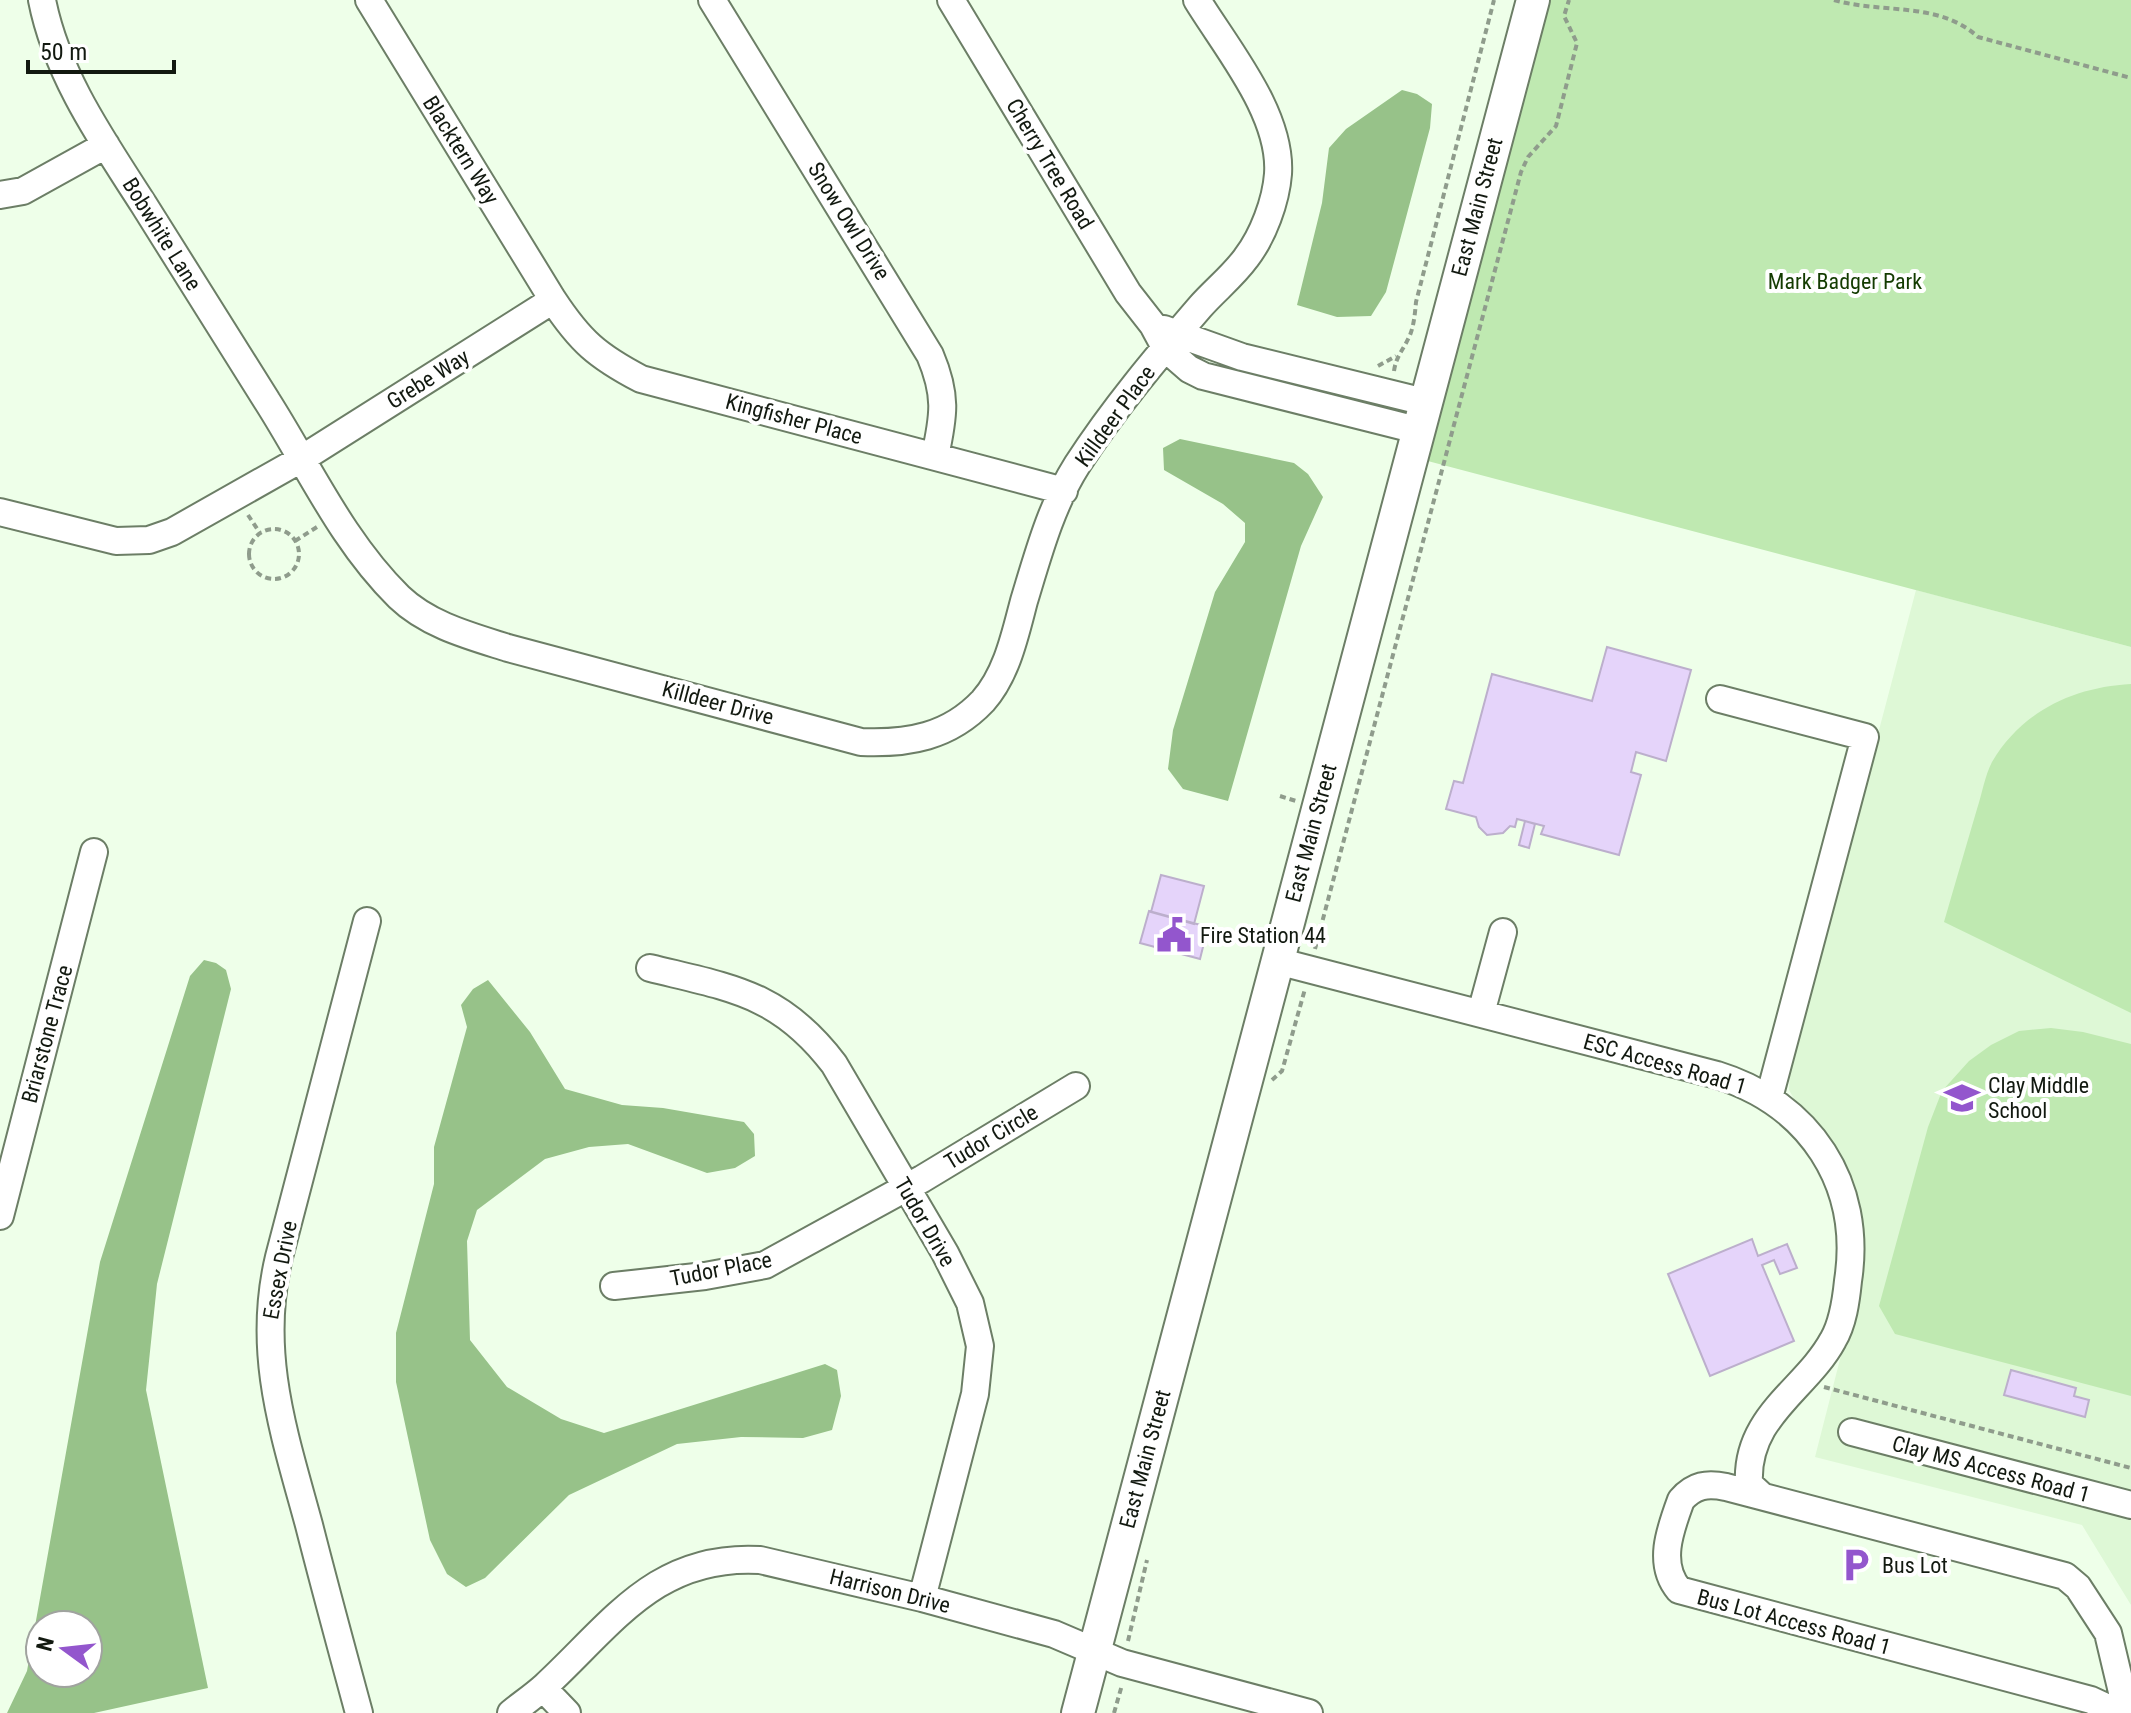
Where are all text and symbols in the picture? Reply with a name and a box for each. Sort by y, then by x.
scale bar [28,24,174,74]
text: 50 m [40,38,87,66]
street label: Blacktern Way [418,91,504,209]
street label: Cherry Tree Road [1001,94,1099,234]
street label: East Main Street [1446,135,1508,279]
street label: Snow Owl Drive [803,158,895,284]
street label: Bobwhite Lane [118,173,206,295]
park label: Mark Badger Park [1768,269,1922,294]
street label: Grebe Way [382,344,474,414]
street label: Killdeer Place [1070,361,1160,471]
street label: Kingfisher Place [723,389,865,449]
street label: Killdeer Drive [660,676,776,730]
street label: East Main Street [1280,761,1342,905]
public building icon: Fire Station 44 [1155,916,1193,954]
place label: Fire Station 44 [1200,923,1326,948]
street label: Briarstone Trace [17,962,77,1106]
street label: ESC Access Road 1 [1581,1029,1749,1099]
place label: Clay Middle School [1988,1073,2089,1123]
school or university icon: Clay Middle School [1943,1079,1981,1117]
street label: Tudor Circle [940,1099,1042,1175]
street label: Tudor Drive [890,1173,960,1271]
street label: Essex Drive [258,1219,302,1321]
street label: Tudor Place [668,1247,774,1291]
street label: East Main Street [1114,1387,1176,1531]
street label: Clay MS Access Road 1 [1889,1431,2093,1507]
parking icon: Bus Lot [1837,1546,1875,1584]
place label: Bus Lot [1882,1553,1948,1578]
street label: Harrison Drive [827,1564,953,1618]
street label: Bus Lot Access Road 1 [1695,1584,1893,1660]
north arrow [24,1609,104,1689]
text: N [31,1634,59,1654]

